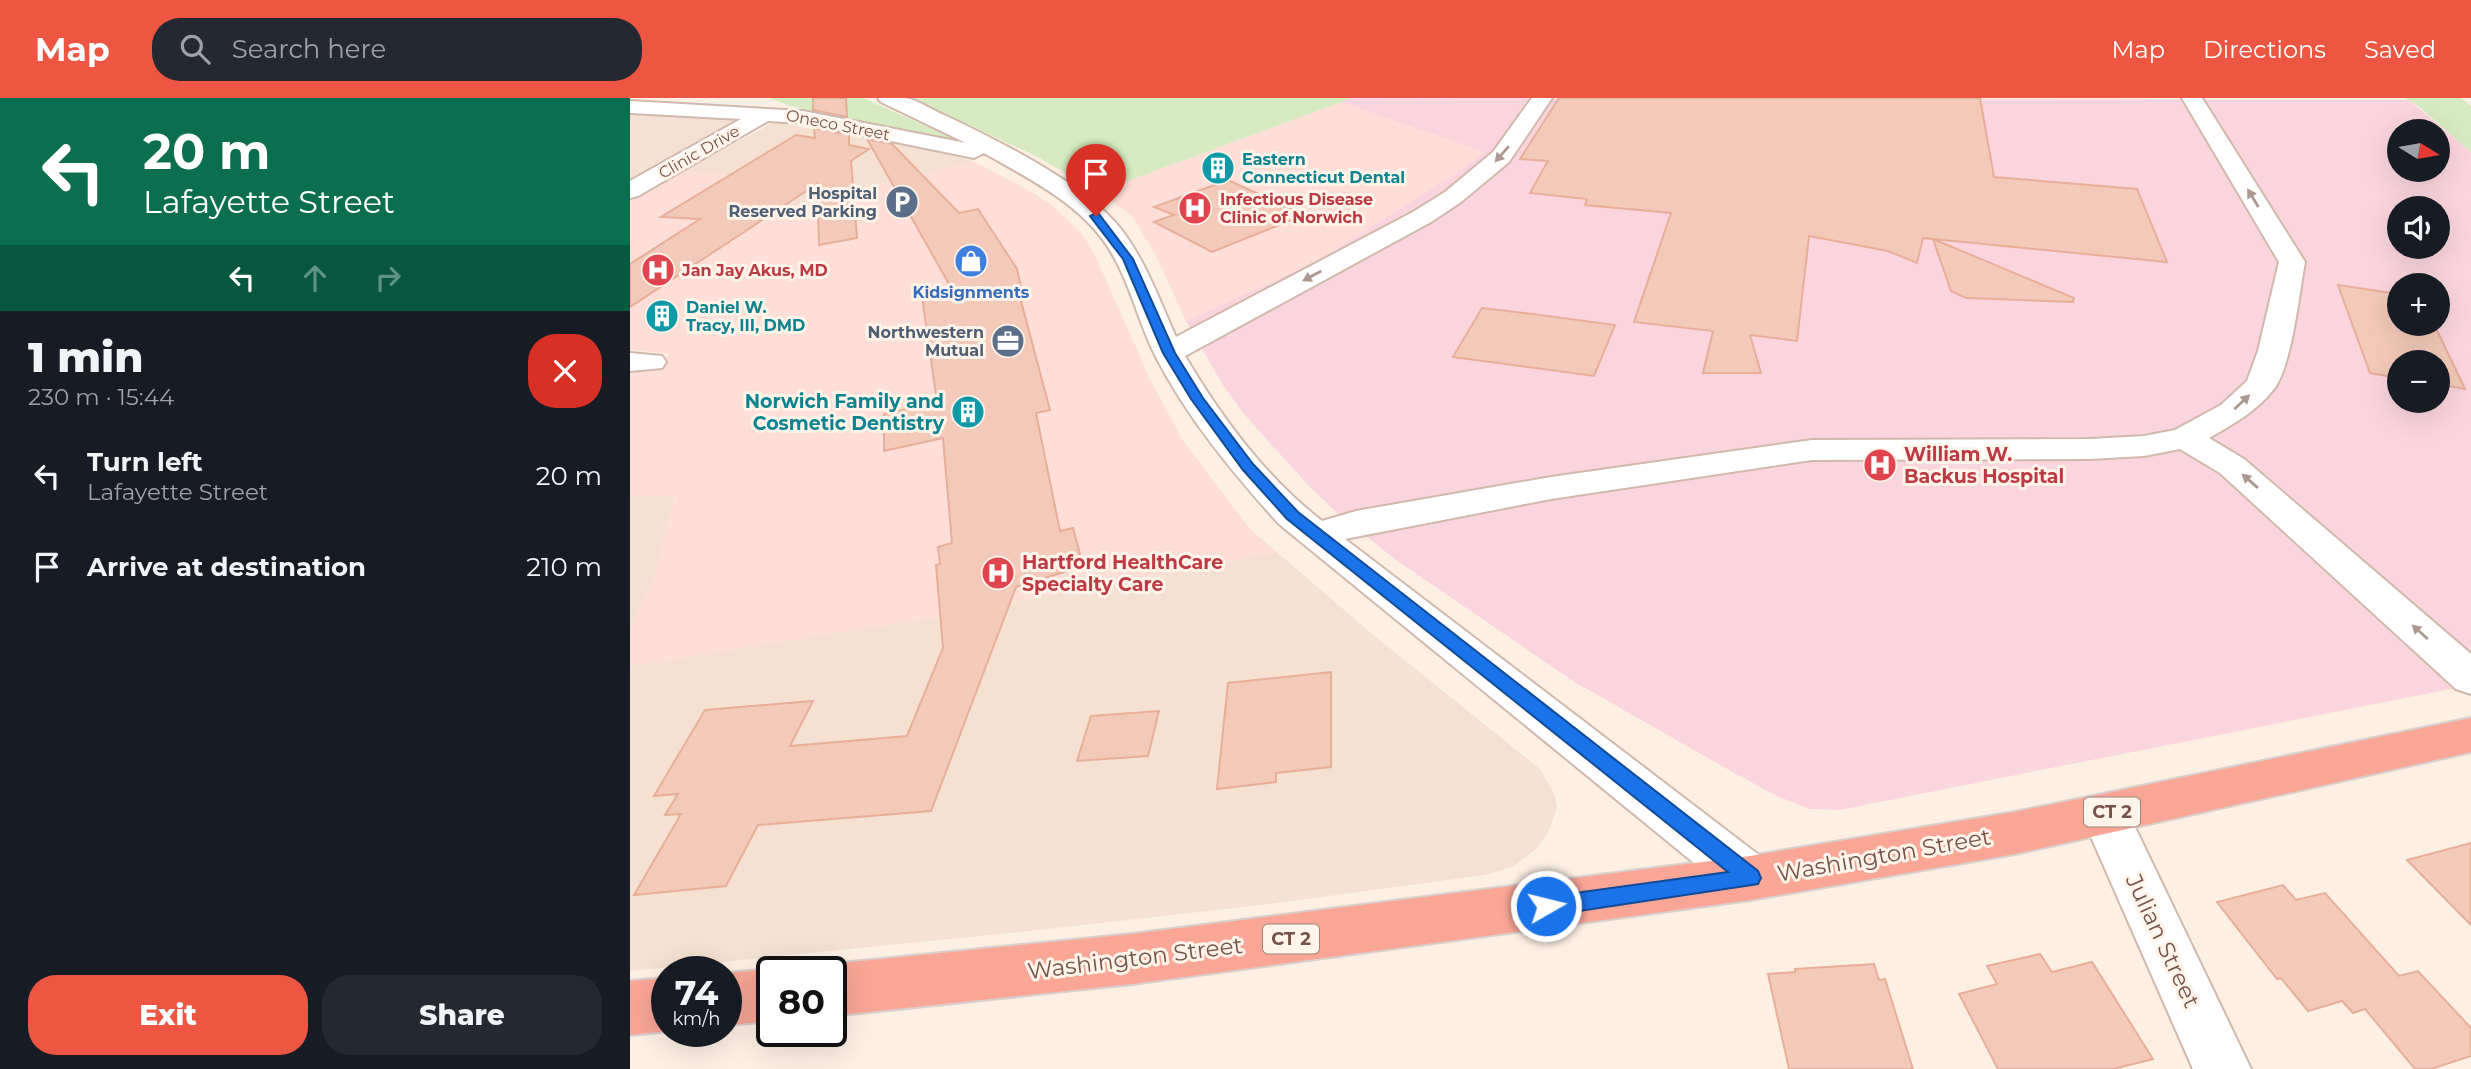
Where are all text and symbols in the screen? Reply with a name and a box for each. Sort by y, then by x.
search box [152,18,642,81]
text: Map [35,29,110,69]
icon: search [176,30,214,68]
text: Search here [232,33,386,65]
text: Map [2112,35,2165,64]
text: Directions [2203,35,2326,64]
text: Saved [2364,35,2436,64]
street label: Oneco Street [784,106,892,144]
north arrow [2387,119,2450,182]
map controls [2387,119,2450,413]
street label: Clinic Drive [655,121,743,183]
text: 20 m [143,122,270,181]
icon: left [28,126,119,217]
pin [1066,144,1126,216]
one-way arrow [1495,145,1510,163]
building icon: Eastern Connecticut Dental [1199,149,1237,187]
place label: Eastern Connecticut Dental [1242,150,1405,187]
icon: arrive [1077,155,1115,193]
text: Lafayette Street [143,182,395,221]
parking icon: Hospital Reserved Parking [883,183,921,221]
place label: Hospital Reserved Parking [729,184,877,221]
one-way arrow [2247,188,2260,207]
hospital icon: Infectious Disease Clinic of Norwich [1176,189,1214,227]
place label: Infectious Disease Clinic of Norwich [1220,190,1373,227]
button: sound [2387,196,2450,259]
shop icon: Kidsignments [952,242,990,280]
hospital icon: Jan Jay Akus, MD [639,251,677,289]
icon: left [223,259,261,297]
icon: ahead [296,259,334,297]
icon: right [369,259,407,297]
place label: Jan Jay Akus, MD [681,261,828,280]
one-way arrow [1302,270,1322,282]
button: + [2387,273,2450,336]
place label: Kidsignments [913,283,1030,302]
building icon: Daniel W. Tracy, III, DMD [643,297,681,335]
place label: Daniel W. Tracy, III, DMD [686,298,805,335]
office icon: Northwestern Mutual [989,322,1027,360]
place label: Northwestern Mutual [868,323,984,360]
text: 1 min [28,331,144,383]
button: close [528,334,602,408]
button: − [2387,350,2450,413]
text: 230 m · 15:44 [28,383,174,411]
place label: Norwich Family and Cosmetic Dentistry [745,390,945,435]
building icon: Norwich Family and Cosmetic Dentistry [949,393,987,431]
one-way arrow [2233,395,2250,411]
place label: William W. Backus Hospital [1904,443,2064,488]
text: Turn left [87,446,203,478]
hospital icon: William W. Backus Hospital [1861,446,1899,484]
icon: left [28,457,66,495]
text: 20 m [536,460,602,492]
one-way arrow [2241,473,2259,489]
text: Lafayette Street [87,478,268,506]
icon: arrive [28,548,66,586]
text: Arrive at destination [87,551,366,583]
text: 210 m [526,551,602,583]
place label: Hartford HealthCare Specialty Care [1022,551,1223,596]
hospital icon: Hartford HealthCare Specialty Care [979,554,1017,592]
one-way arrow [2411,624,2429,640]
road number: CT 2 [2084,798,2140,826]
street label: Washington Street [1775,822,1993,888]
position arrow [1509,869,1583,943]
street label: Julian Street [2119,869,2206,1012]
road number: CT 2 [1263,924,1319,954]
street label: Washington Street [1026,931,1244,985]
speed limit sign: 80 [756,956,847,1047]
text: 74 [675,971,718,1014]
button: Exit [28,975,308,1055]
button: Share [322,975,602,1055]
text: km/h [672,1008,721,1030]

